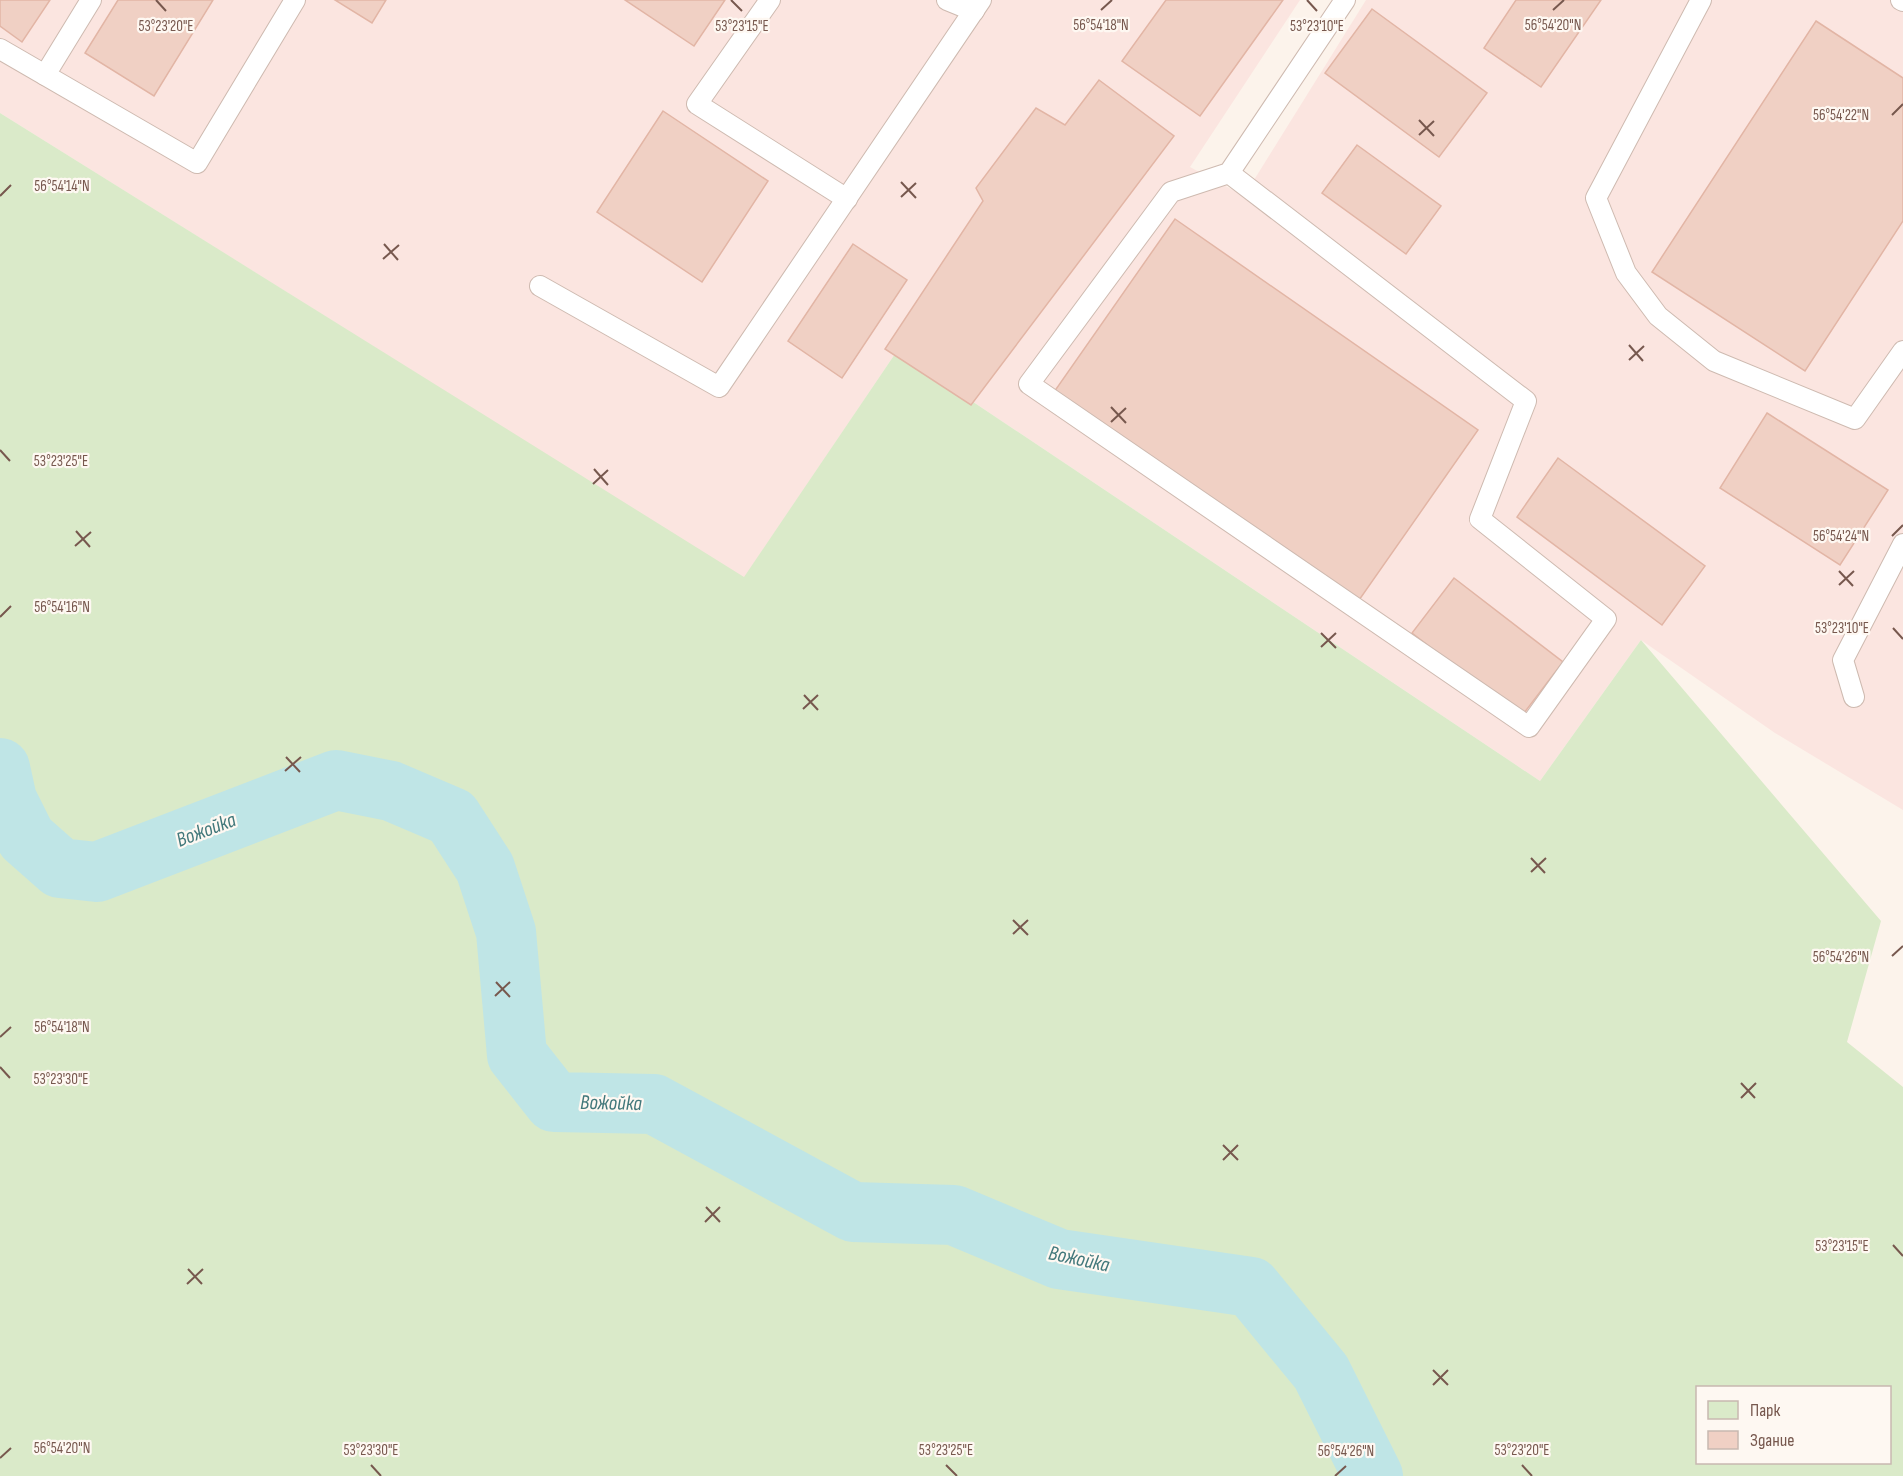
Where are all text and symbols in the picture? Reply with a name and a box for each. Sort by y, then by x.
text: 56°54'18"N [1073,16,1129,35]
text: 56°54'20"N [1525,16,1581,35]
text: 53°23'20"E [139,17,193,36]
text: 53°23'15"E [715,17,769,36]
text: 53°23'10"E [1290,17,1344,36]
text: 56°54'22"N [1813,106,1869,125]
text: 56°54'14"N [34,177,90,196]
text: 53°23'25"E [34,452,88,471]
text: 56°54'24"N [1813,527,1869,546]
text: 56°54'16"N [34,598,90,617]
text: 53°23'10"E [1815,619,1869,638]
water label: Вожойка [173,807,240,853]
text: 56°54'26"N [1813,948,1869,967]
text: 56°54'18"N [34,1018,90,1037]
text: 53°23'30"E [33,1070,89,1089]
water label: Вожойка [580,1090,643,1116]
text: 53°23'15"E [1815,1237,1869,1256]
water label: Вожойка [1046,1240,1112,1278]
legend [1696,1386,1891,1464]
text: Парк [1750,1400,1781,1421]
text: Здание [1750,1430,1795,1451]
text: 56°54'20"N [34,1439,90,1458]
text: 53°23'30"E [343,1441,399,1460]
text: 53°23'25"E [919,1441,973,1460]
text: 53°23'20"E [1495,1441,1549,1460]
text: 56°54'26"N [1318,1442,1374,1461]

